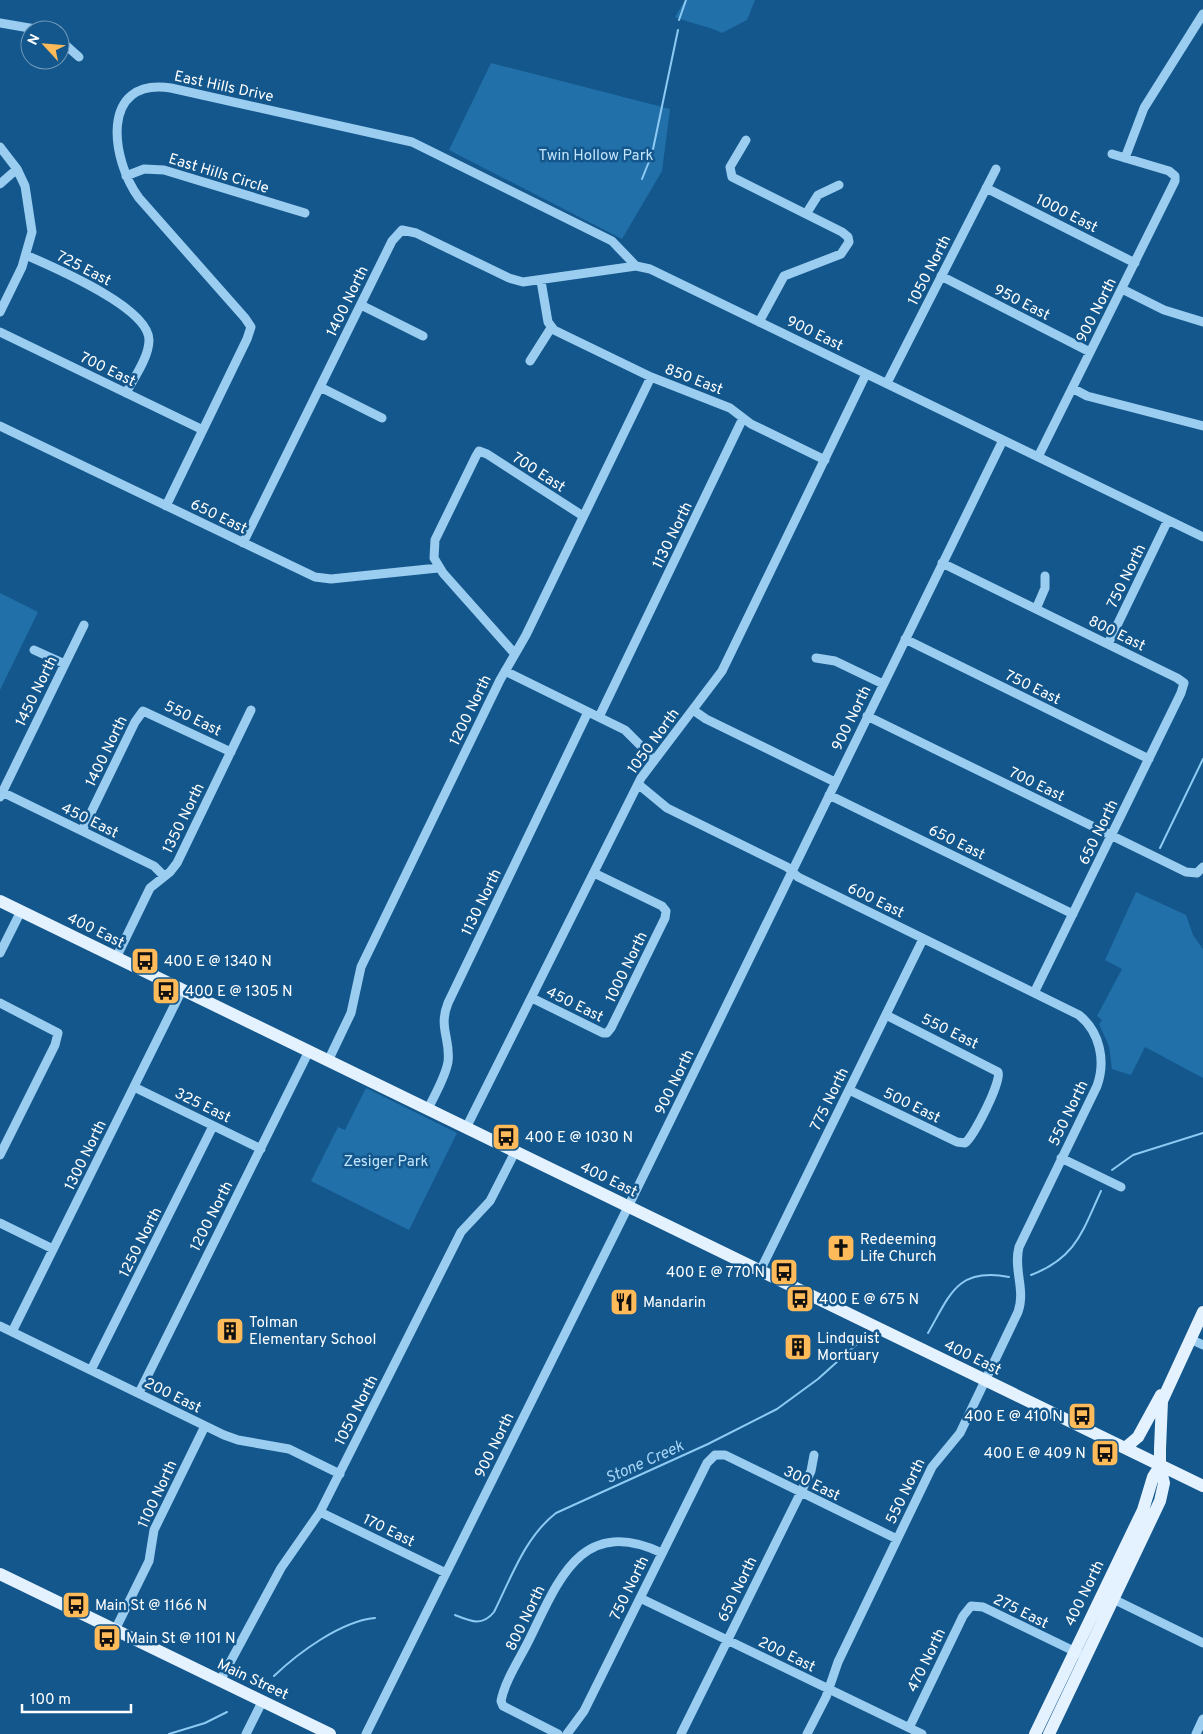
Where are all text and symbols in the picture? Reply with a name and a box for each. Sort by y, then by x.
north arrow [20,20,70,70]
text: N [25,32,45,48]
street label: East Hills Drive [172,68,275,107]
park label: Twin Hollow Park [539,147,653,166]
street label: East Hills Circle [166,150,271,199]
street label: 1000 East [1032,191,1101,238]
street label: 1050 North [905,232,956,309]
street label: 725 East [53,247,114,291]
street label: 1400 North [323,263,374,340]
street label: 900 North [1073,275,1122,346]
street label: 950 East [990,281,1053,326]
street label: 900 East [783,312,846,356]
street label: 700 East [76,349,138,392]
street label: 850 East [662,361,725,400]
street label: 700 East [508,449,568,497]
street label: 650 East [187,495,250,539]
street label: 1130 North [649,499,698,572]
street label: 750 North [1104,541,1151,612]
street label: 800 East [1085,612,1148,656]
street label: 1450 North [12,653,63,730]
street label: 750 East [1001,667,1063,710]
street label: 1200 North [446,672,497,749]
street label: 900 North [828,683,876,754]
street label: 550 East [161,697,224,741]
street label: 1050 North [624,705,684,778]
street label: 1400 North [82,713,133,790]
street label: 700 East [1005,764,1067,807]
street label: 1350 North [159,780,210,857]
street label: 650 North [1075,797,1123,868]
street label: 450 East [58,799,121,843]
street label: 650 East [925,821,988,865]
street label: 1130 North [458,866,507,939]
street label: 600 East [844,879,907,923]
street label: 400 East [64,909,127,953]
street label: 1000 North [602,929,653,1006]
bus stop icon: 400 E @ 1340 N [130,946,160,976]
place label: 400 E @ 1340 N [164,953,272,972]
bus stop icon: 400 E @ 1305 N [151,976,181,1006]
place label: 400 E @ 1305 N [185,983,293,1002]
street label: 450 East [543,983,606,1027]
street label: 550 East [918,1010,981,1054]
street label: 900 North [651,1047,699,1118]
street label: 775 North [807,1065,854,1134]
street label: 550 North [1045,1078,1093,1150]
street label: 500 East [880,1084,943,1128]
street label: 325 East [171,1085,234,1128]
street label: 1300 North [61,1117,112,1194]
bus stop icon: 400 E @ 1030 N [491,1122,521,1152]
place label: 400 E @ 1030 N [525,1129,633,1148]
park label: Zesiger Park [343,1153,429,1172]
street label: 400 East [577,1158,640,1202]
street label: 1200 North [187,1178,238,1255]
street label: 1250 North [116,1204,167,1281]
place label: Redeeming Life Church [860,1231,937,1267]
church icon: Redeeming Life Church [826,1233,856,1263]
bus stop icon: 400 E @ 770 N [769,1257,799,1287]
place label: 400 E @ 770 N [666,1264,765,1283]
bus stop icon: 400 E @ 675 N [785,1284,815,1314]
restaurant icon: Mandarin [609,1287,639,1317]
place label: 400 E @ 675 N [819,1291,919,1310]
place label: Mandarin [643,1294,706,1313]
place label: Tolman Elementary School [249,1314,376,1350]
building icon: Tolman Elementary School [215,1316,245,1346]
place label: Lindquist Mortuary [817,1330,880,1366]
building icon: Lindquist Mortuary [783,1332,813,1362]
street label: 400 East [941,1336,1004,1380]
street label: 1050 North [332,1372,383,1449]
street label: 200 East [141,1374,204,1418]
bus stop icon: 400 E @ 410 N [1067,1401,1097,1431]
place label: 400 E @ 410 N [964,1408,1063,1427]
street label: 900 North [471,1410,519,1481]
water label: Stone Creek [602,1436,688,1489]
bus stop icon: 400 E @ 409 N [1090,1438,1120,1468]
place label: 400 E @ 409 N [984,1445,1086,1464]
street label: 550 North [882,1456,930,1528]
street label: 1100 North [134,1458,182,1532]
street label: 300 East [780,1462,843,1506]
street label: 170 East [359,1511,417,1552]
street label: 750 North [607,1553,654,1624]
street label: 650 North [714,1554,762,1625]
street label: 400 North [1061,1558,1109,1630]
street label: 800 North [502,1583,550,1655]
bus stop icon: Main St @ 1166 N [61,1590,91,1620]
street label: 275 East [990,1591,1051,1634]
place label: Main St @ 1166 N [95,1597,207,1616]
bus stop icon: Main St @ 1101 N [92,1623,122,1653]
street label: 470 North [904,1626,951,1696]
place label: Main St @ 1101 N [126,1630,236,1649]
street label: 200 East [755,1633,818,1677]
street label: Main Street [214,1656,291,1705]
scale bar [22,1682,131,1714]
text: 100 m [30,1691,71,1710]

